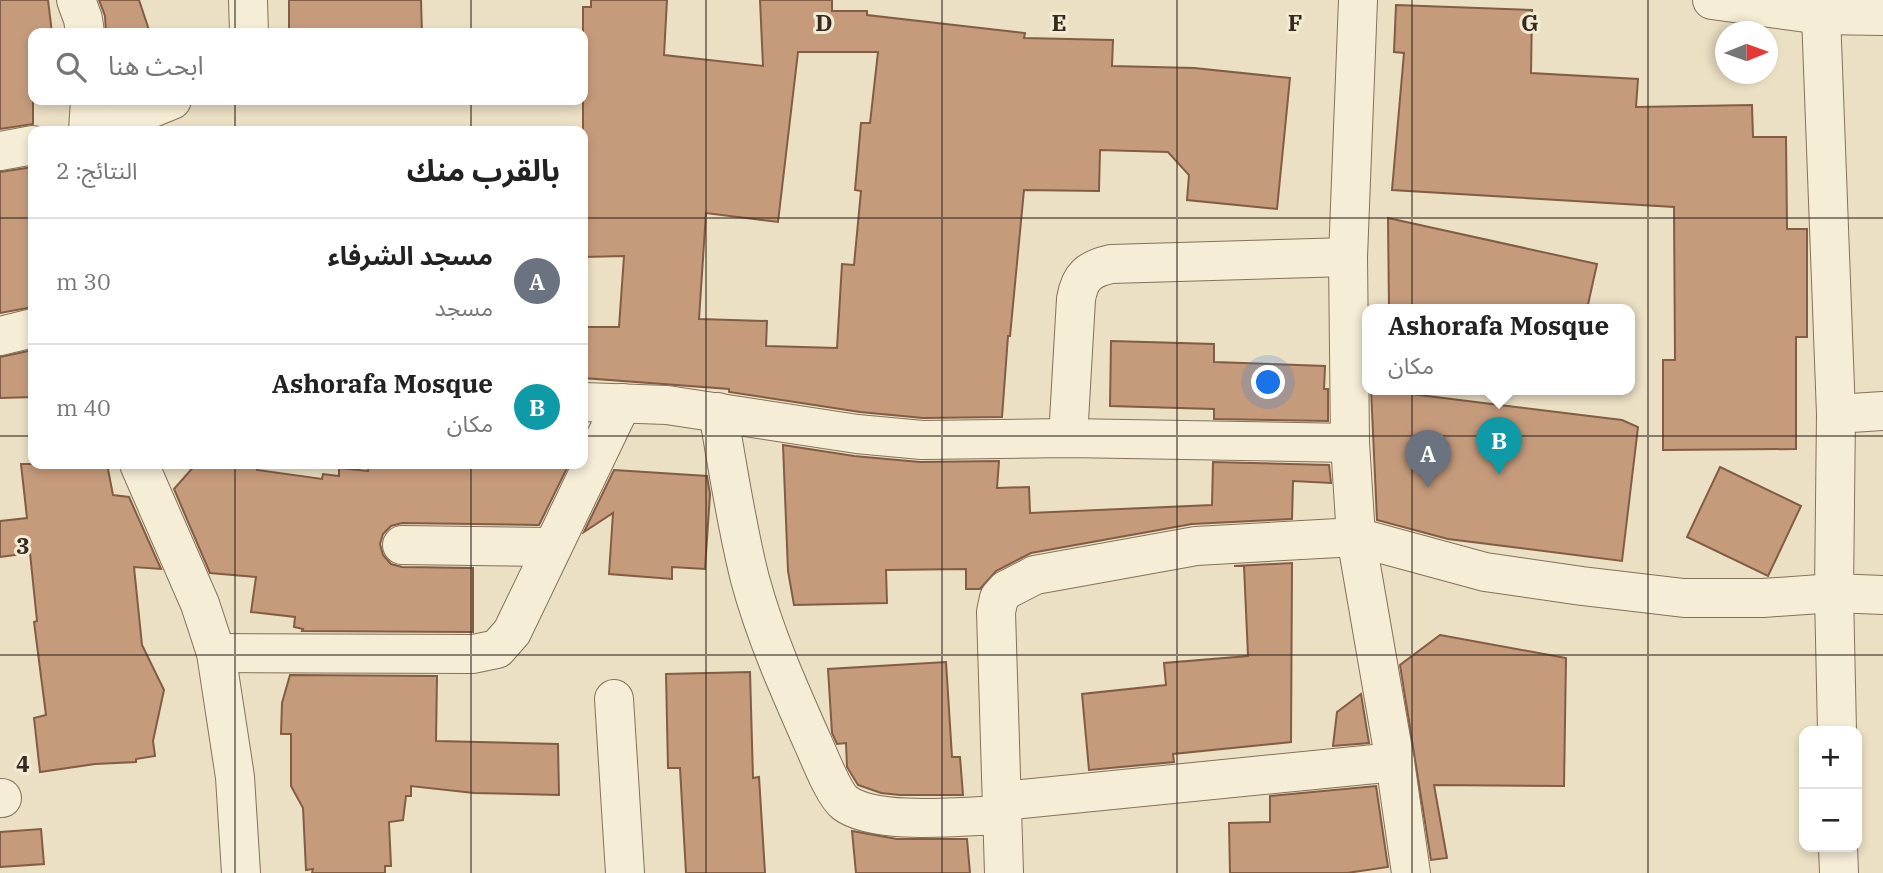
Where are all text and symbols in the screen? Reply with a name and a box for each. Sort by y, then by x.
text: D [815,7,833,37]
text: E [1051,7,1067,37]
text: F [1288,7,1302,37]
text: G [1521,7,1539,37]
north arrow [1715,21,1778,84]
search box [28,28,588,105]
icon: search [52,48,90,86]
text: ابحث هنا [108,48,204,82]
text: بالقرب منك [407,150,560,189]
text: النتائج: 2 [56,155,138,185]
text: مسجد الشرفاء [328,238,493,272]
text: 30 m [56,266,111,296]
text: A [529,266,545,296]
text: مسجد [434,292,493,322]
popup [1362,304,1635,395]
text: Ashorafa Mosque [1388,308,1609,342]
text: مكان [1388,350,1434,380]
your location [1251,365,1285,399]
text: Ashorafa Mosque [272,366,493,400]
text: 40 m [56,392,111,422]
text: B [529,392,545,422]
text: مكان [447,408,493,438]
pin: B [1476,417,1522,475]
pin: A [1405,430,1451,488]
text: 3 [16,530,30,560]
map controls [1799,726,1862,852]
button: + [1799,726,1862,789]
text: 4 [16,748,30,778]
button: − [1799,789,1862,852]

